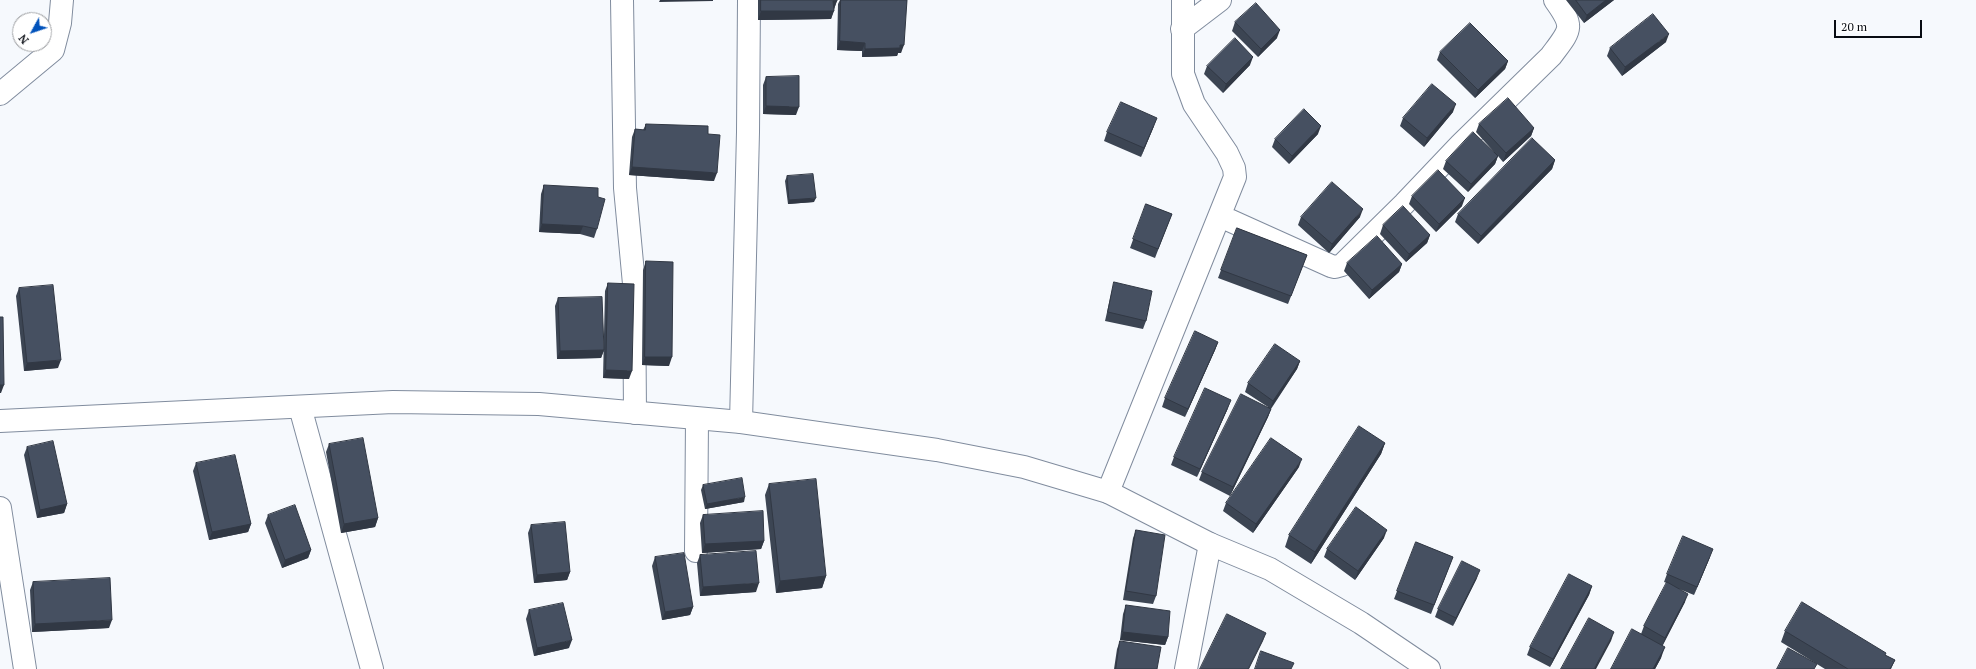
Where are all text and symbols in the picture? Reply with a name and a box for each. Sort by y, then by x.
north arrow [12,12,52,52]
scale bar [1836,12,1924,38]
text: 20 m [1841,19,1867,34]
text: N [16,31,32,47]

